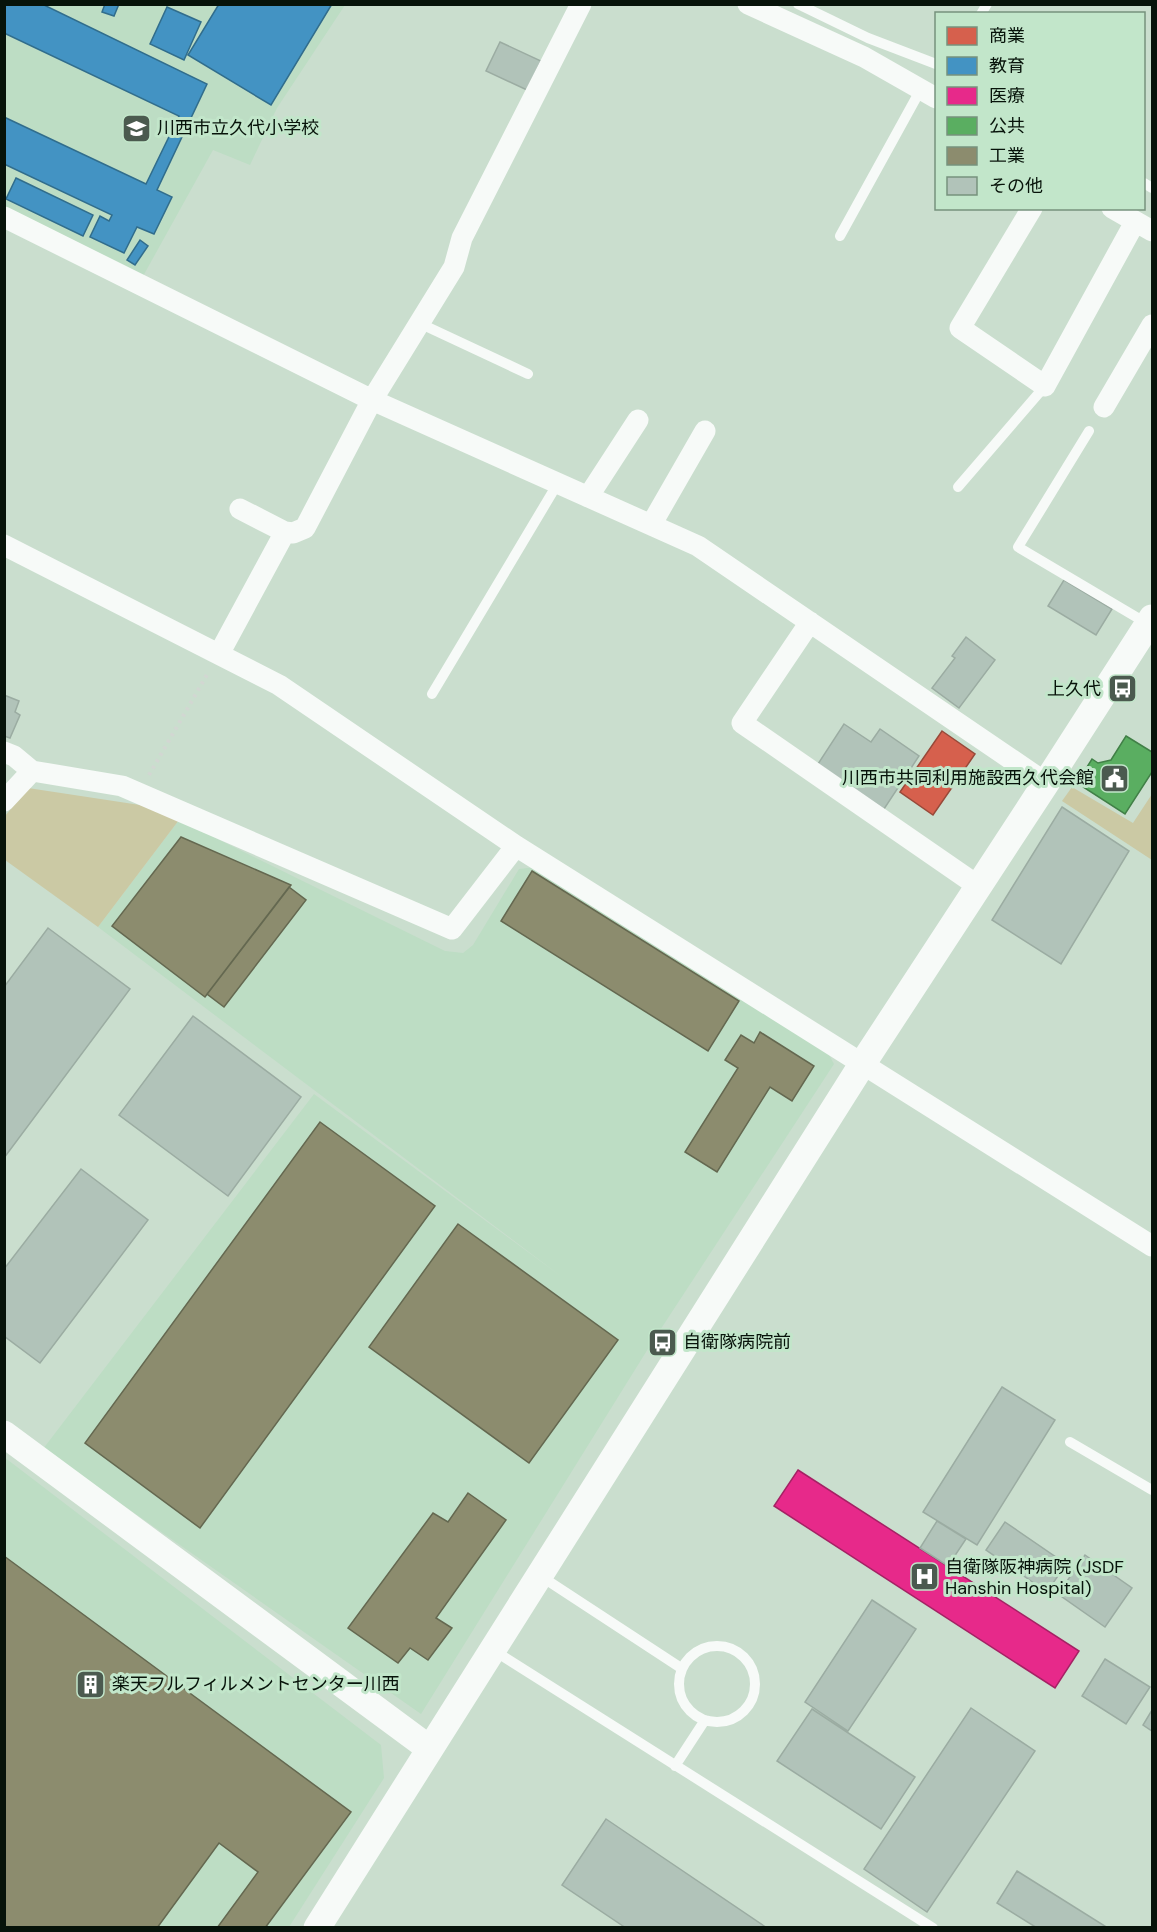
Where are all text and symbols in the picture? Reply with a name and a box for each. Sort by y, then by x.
legend [935,12,1145,210]
text: 商業 [989,24,1025,48]
text: 教育 [989,54,1025,78]
text: 医療 [989,84,1025,108]
school or university icon: 川西市立久代小学校 [120,112,152,144]
text: 公共 [989,114,1025,138]
place label: 川西市立久代小学校 [157,116,319,140]
text: 工業 [989,144,1025,168]
text: その他 [989,174,1043,198]
bus stop icon: 上久代 [1106,673,1138,705]
place label: 上久代 [1047,677,1101,701]
public building icon: 川西市共同利用施設西久代会館 [1099,762,1131,794]
place label: 川西市共同利用施設西久代会館 [842,766,1094,790]
bus stop icon: 自衛隊病院前 [646,1326,678,1358]
place label: 自衛隊病院前 [683,1330,791,1354]
place label: 自衛隊阪神病院 (JSDF Hanshin Hospital) [945,1555,1124,1600]
hospital icon: 自衛隊阪神病院 (JSDF Hanshin Hospital) [908,1561,940,1593]
building icon: 楽天フルフィルメントセンター川西 [75,1668,107,1700]
place label: 楽天フルフィルメントセンター川西 [112,1672,400,1696]

